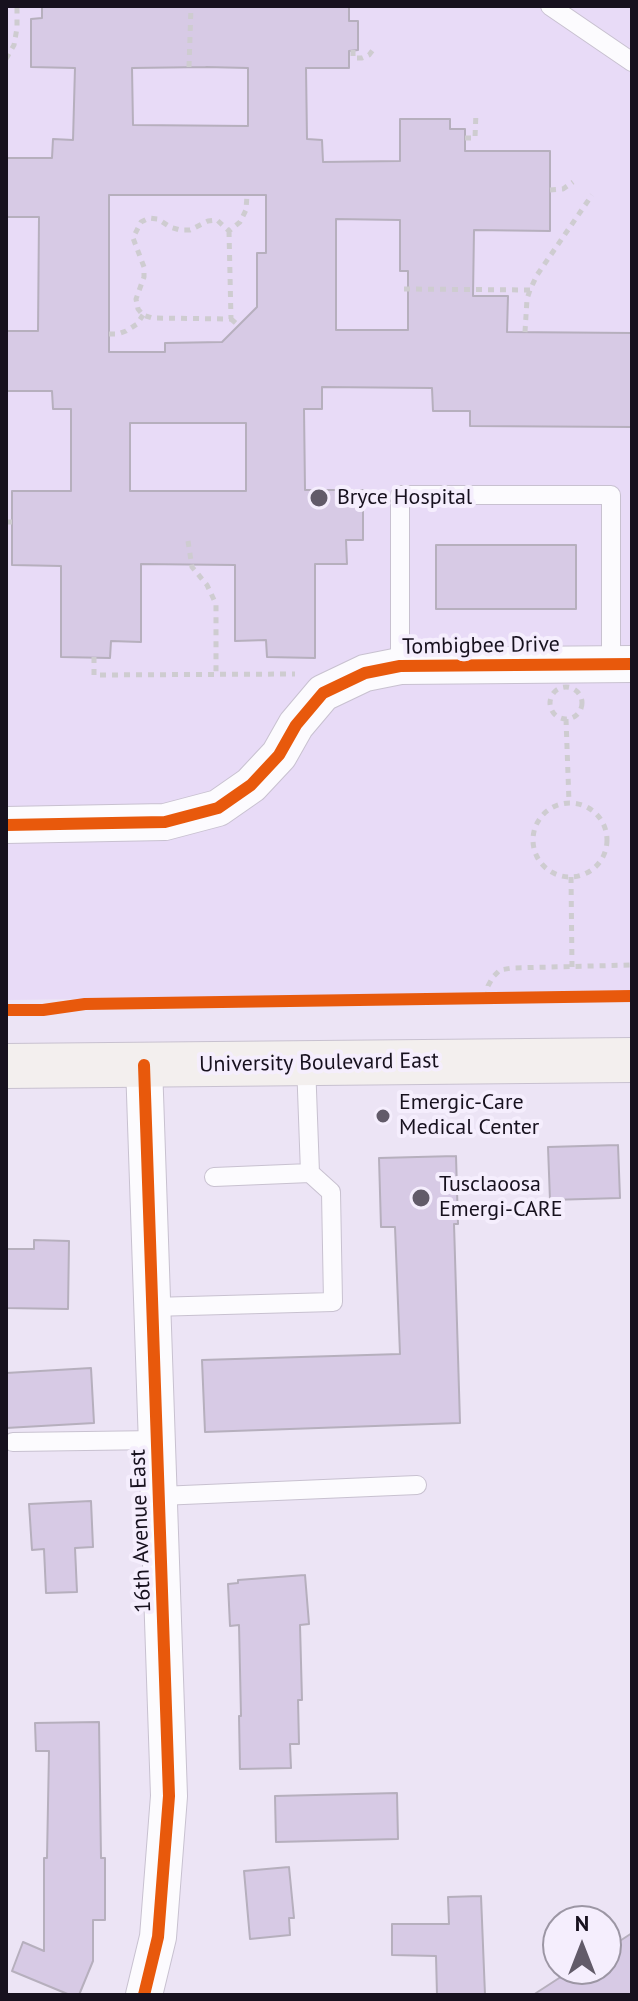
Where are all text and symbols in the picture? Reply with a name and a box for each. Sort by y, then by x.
place label: Bryce Hospital [337,485,472,511]
marker: Bryce Hospital [308,487,330,509]
street label: Tombigbee Drive [402,631,560,661]
street label: University Boulevard East [199,1048,439,1078]
place label: Emergic-Care Medical Center [399,1090,539,1142]
marker: Emergic-Care Medical Center [374,1107,392,1125]
place label: Tusclaoosa Emergi-CARE [439,1172,563,1224]
marker: Tusclaoosa Emergi-CARE [410,1187,432,1209]
street label: 16th Avenue East [125,1449,157,1613]
north arrow [542,1905,622,1985]
text: N [575,1909,589,1937]

